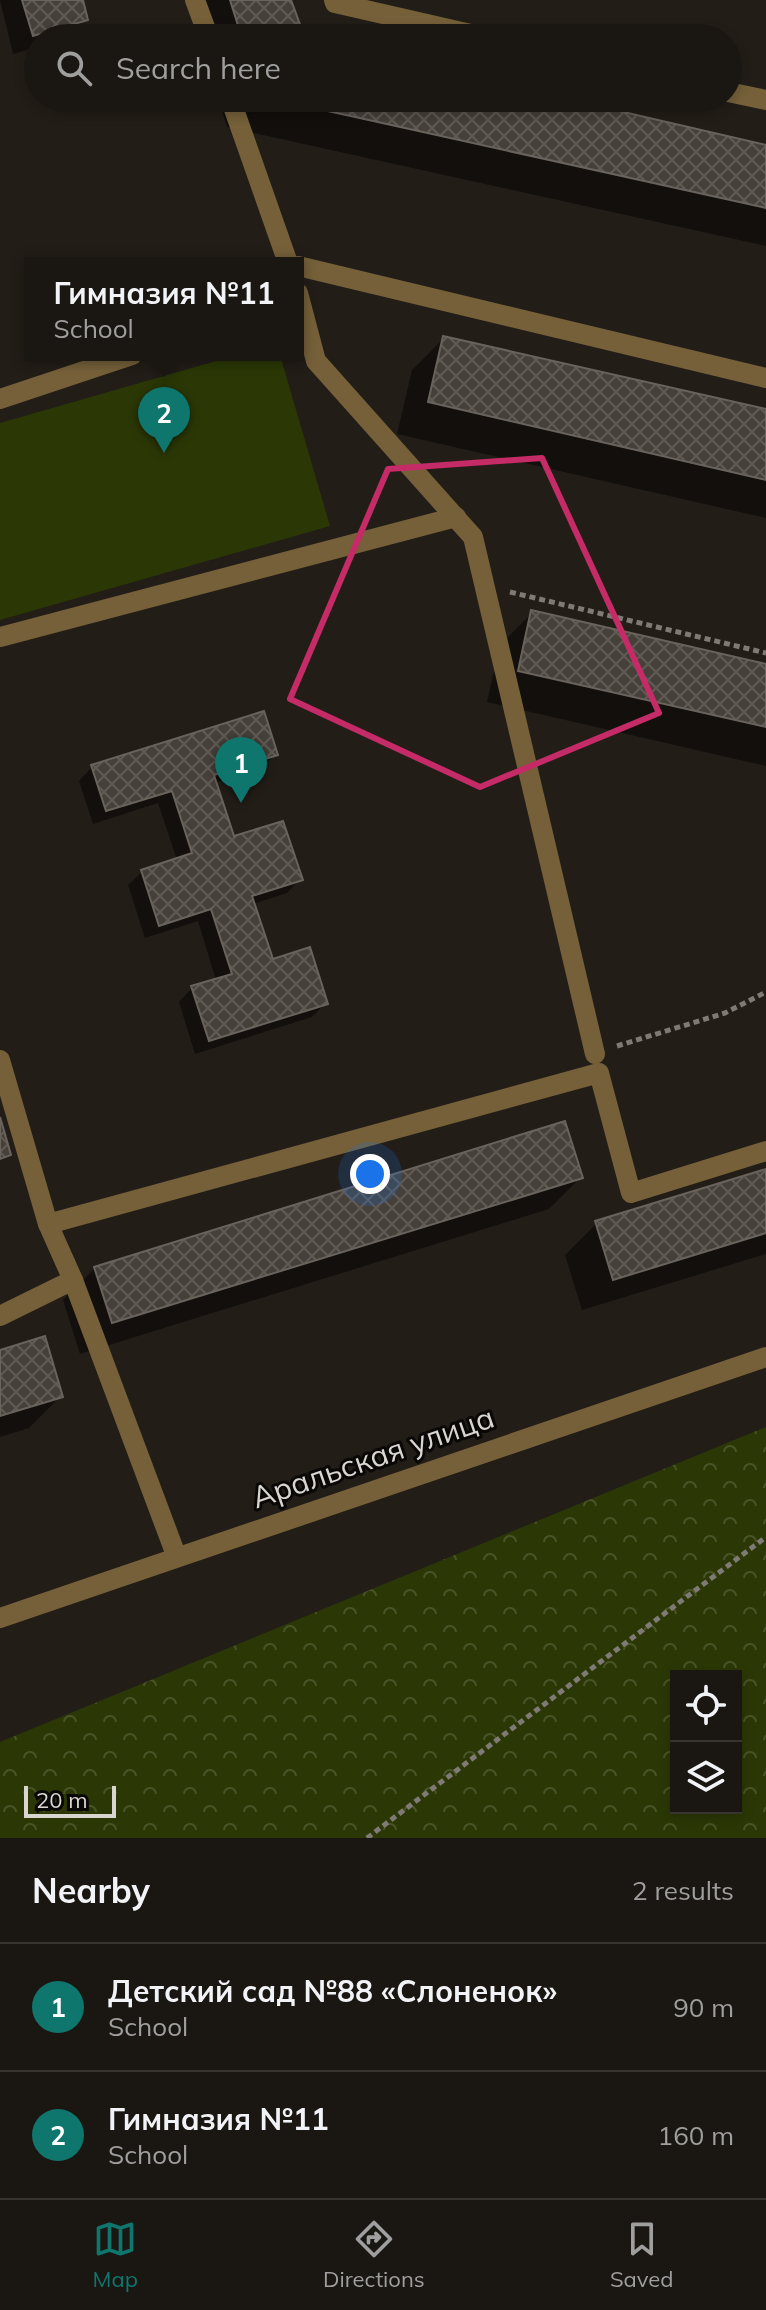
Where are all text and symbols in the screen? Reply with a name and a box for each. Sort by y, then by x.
search box [24,24,742,112]
icon: search [52,46,96,90]
text: Search here [116,49,281,87]
popup [24,257,304,361]
text: Гимназия №11 [54,274,274,312]
text: School [54,312,134,345]
pin: 2 [138,387,190,453]
pin: 1 [215,737,267,803]
your location [350,1154,390,1194]
street label: Аральская улица [246,1398,499,1516]
map controls [670,1670,742,1814]
button: locate [670,1670,742,1742]
button: layers [670,1742,742,1814]
scale bar [24,1782,116,1818]
text: 20 m [36,1786,87,1814]
text: Nearby [32,1869,150,1912]
text: 2 results [632,1874,734,1907]
text: Детский сад №88 «Слоненок» [108,1972,557,2010]
text: 1 [50,1991,66,2024]
text: 90 m [673,1991,734,2024]
text: School [108,2010,188,2043]
text: Гимназия №11 [108,2100,329,2138]
text: 2 [50,2119,66,2152]
text: 160 m [658,2119,734,2152]
text: School [108,2138,188,2171]
tab: Map [93,2217,138,2293]
tab: Directions [323,2217,425,2293]
tab: Saved [610,2217,673,2293]

